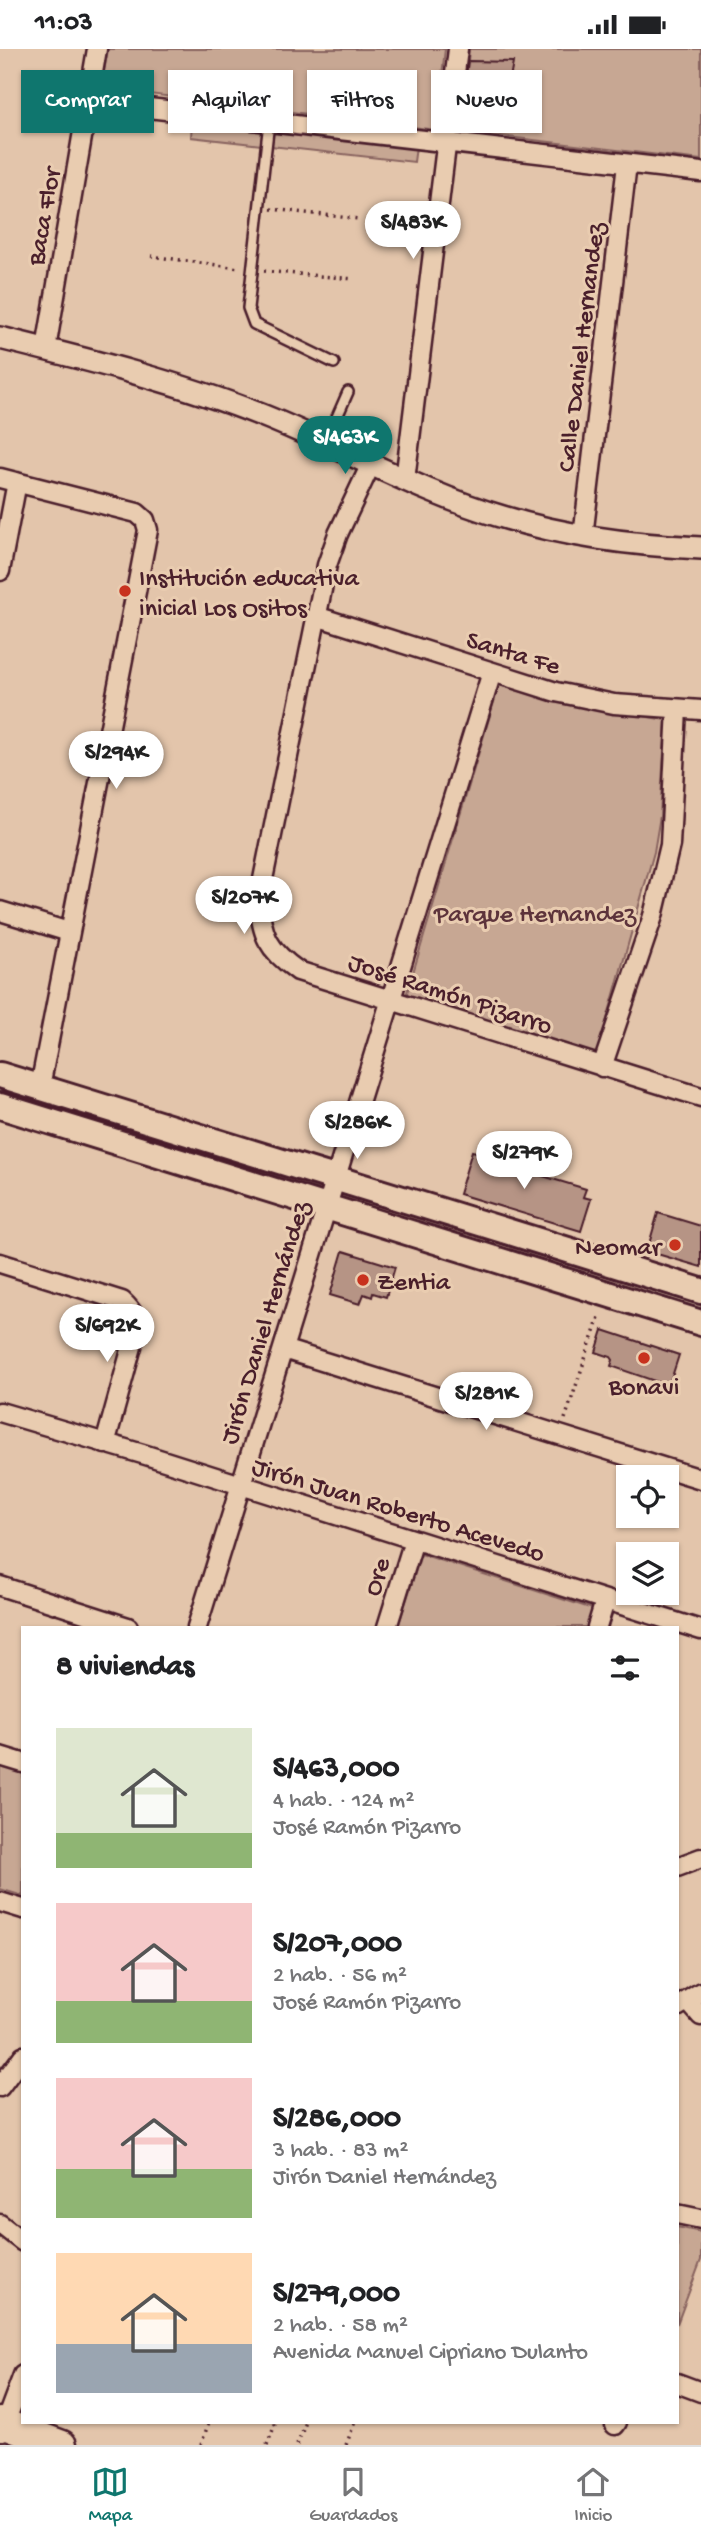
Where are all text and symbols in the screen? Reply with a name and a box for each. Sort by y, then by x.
text: 11:03 [35,9,92,40]
chip: Comprar [21,70,154,133]
chip: Alquilar [168,70,293,133]
chip: Filtros [307,70,417,133]
chip: Nuevo [431,70,542,133]
street label: Baca Flor [22,163,71,269]
pin: S/483K [356,201,470,261]
text: S/483K [381,210,445,237]
street label: Calle Daniel Hernandez [553,220,614,474]
pin: S/463K [288,417,402,476]
text: S/463K [313,425,377,452]
place label: Institución educativa inicial Los Ositos [139,565,361,626]
marker: Institución educativa inicial Los Ositos [117,583,133,599]
street label: Santa Fe [462,626,564,684]
pin: S/294K [59,731,173,791]
text: S/294K [85,740,147,767]
pin: S/207K [187,877,301,936]
text: S/207K [211,885,277,912]
park label: Parque Hernandez [433,901,638,932]
street label: José Ramón Pizarro [344,949,556,1044]
pin: S/286K [300,1101,414,1161]
text: S/286K [325,1110,389,1137]
pin: S/279K [467,1131,581,1191]
text: S/279K [492,1140,556,1167]
street label: Jirón Daniel Hernández [216,1197,319,1448]
place label: Neomar [575,1234,664,1265]
marker: Neomar [667,1237,683,1253]
place label: Zentia [377,1269,452,1300]
marker: Zentia [355,1272,371,1288]
pin: S/692K [50,1305,164,1364]
text: S/692K [75,1313,139,1340]
marker: Bonavi [636,1350,652,1366]
pin: S/281K [429,1373,543,1432]
place label: Bonavi [608,1374,679,1405]
text: S/281K [455,1381,517,1408]
street label: Jirón Juan Roberto Acevedo [248,1453,548,1572]
map controls [616,1465,679,1605]
button: locate [616,1465,679,1528]
button: layers [616,1542,679,1605]
street label: Ore [359,1554,400,1600]
icon: filters [606,1649,644,1687]
text: 8 viviendas [56,1651,194,1686]
text: S/463,000 [273,1753,400,1788]
icon: home [112,1756,196,1840]
text: 4 hab. · 124 m² [273,1788,414,1815]
text: José Ramón Pizarro [273,1815,461,1842]
text: S/207,000 [273,1928,402,1963]
icon: home [112,1931,196,2015]
text: 2 hab. · 56 m² [273,1963,407,1990]
text: José Ramón Pizarro [273,1990,461,2017]
text: S/286,000 [273,2103,401,2138]
icon: home [112,2106,196,2190]
text: 3 hab. · 83 m² [273,2138,408,2165]
text: Jirón Daniel Hernández [273,2165,496,2192]
text: S/279,000 [273,2278,400,2313]
icon: home [112,2281,196,2365]
text: 2 hab. · 58 m² [273,2313,408,2340]
text: Avenida Manuel Cipriano Dulanto [273,2340,588,2367]
tab: Mapa [89,2463,132,2528]
tab: Guardados [309,2463,397,2528]
tab: Inicio [574,2463,612,2528]

